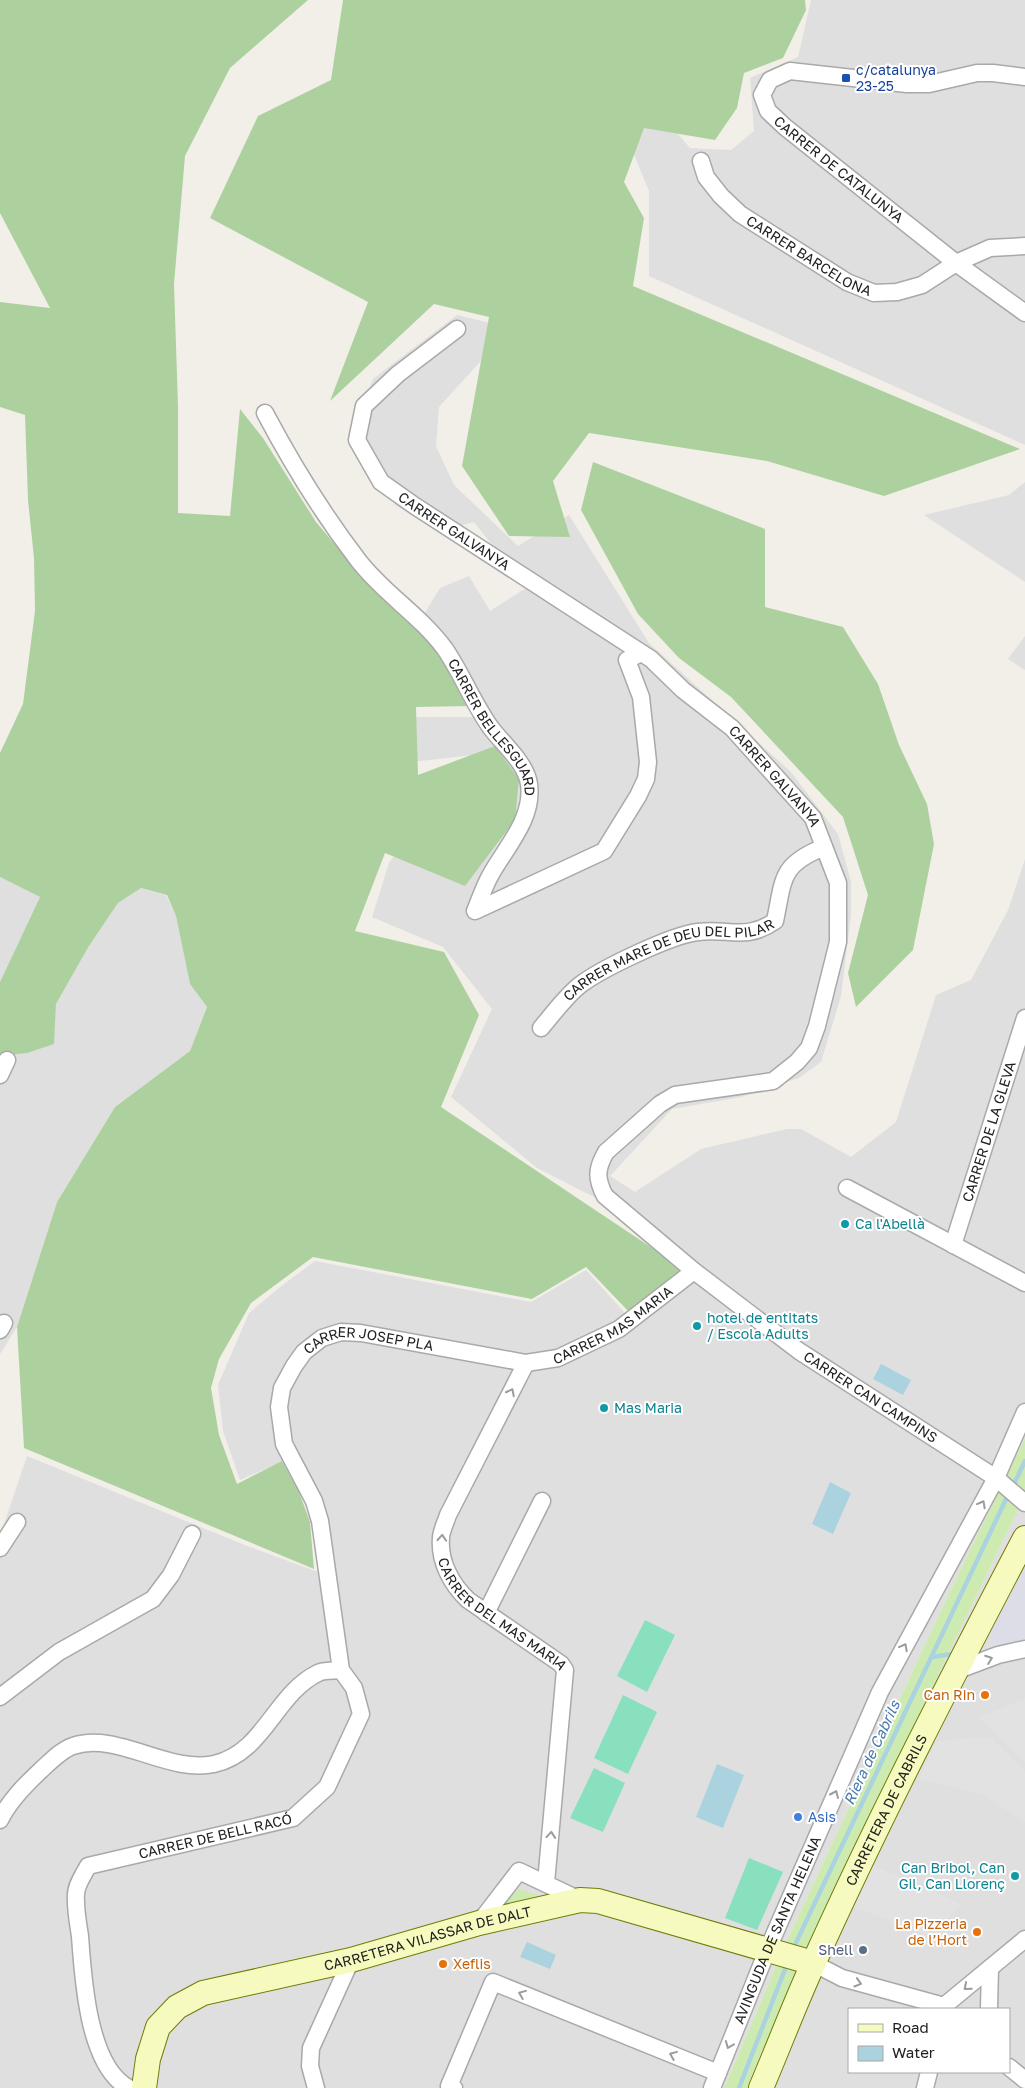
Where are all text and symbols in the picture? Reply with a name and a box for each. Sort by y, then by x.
place label: c/catalunya 23-25 [856,61,936,94]
marker: c/catalunya 23-25 [840,72,852,84]
street label: CARRER DE CATALUNYA [771,112,908,226]
street label: CARRER BARCELONA [744,211,875,299]
street label: CARRER GALVANYA [395,488,514,574]
street label: CARRER BELLESGUARD [445,655,539,796]
street label: CARRER GALVANYA [726,722,825,829]
street label: CARRER MARE DE DEU DEL PILAR [559,915,777,1004]
street label: CARRER DE LA GLEVA [958,1058,1019,1204]
place label: Ca l'Abellà [855,1215,925,1232]
marker: Ca l'Abellà [839,1218,851,1230]
street label: CARRER MAS MARIA [552,1281,676,1367]
place label: hotel de entitats / Escola Adults [707,1309,818,1342]
marker: hotel de entitats / Escola Adults [691,1320,703,1332]
street label: CARRER JOSEP PLA [300,1323,435,1357]
street label: CARRER CAN CAMPINS [801,1347,941,1446]
one-way arrow [505,1388,515,1397]
place label: Mas Maria [614,1399,682,1416]
marker: Mas Maria [598,1402,610,1414]
one-way arrow [976,1500,986,1509]
one-way arrow [437,1534,448,1542]
street label: CARRER DEL MAS MARIA [435,1555,572,1673]
one-way arrow [898,1643,908,1652]
one-way arrow [984,1655,993,1665]
place label: Can Rin [924,1686,975,1703]
marker: Can Rin [979,1689,991,1701]
water label: Riera de Cabrils [839,1697,904,1808]
street label: CARRETERA DE CABRILS [842,1731,930,1888]
one-way arrow [829,1790,840,1799]
place label: Asis [808,1808,836,1825]
street label: CARRER DE BELL RACÓ [137,1810,294,1862]
marker: Asis [792,1811,804,1823]
one-way arrow [545,1830,556,1838]
street label: AVINGUDA DE SANTA HELENA [730,1833,824,2026]
place label: Can Bribol, Can Gil, Can Llorenç [899,1859,1005,1892]
marker: Can Bribol, Can Gil, Can Llorenç [1009,1870,1021,1882]
street label: CARRETERA VILASSAR DE DALT [322,1902,533,1974]
place label: La Pizzeria de l’Hort [895,1915,967,1948]
marker: La Pizzeria de l’Hort [971,1926,983,1938]
place label: Shell [818,1941,853,1958]
marker: Shell [857,1944,869,1956]
place label: Xeflis [453,1955,491,1972]
marker: Xeflis [437,1958,449,1970]
one-way arrow [853,1977,861,1987]
one-way arrow [964,1982,973,1990]
one-way arrow [518,1989,527,2000]
legend [848,2008,1010,2073]
text: Road [892,2018,929,2036]
one-way arrow [725,2040,736,2049]
text: Water [892,2043,935,2061]
one-way arrow [669,2051,678,2061]

